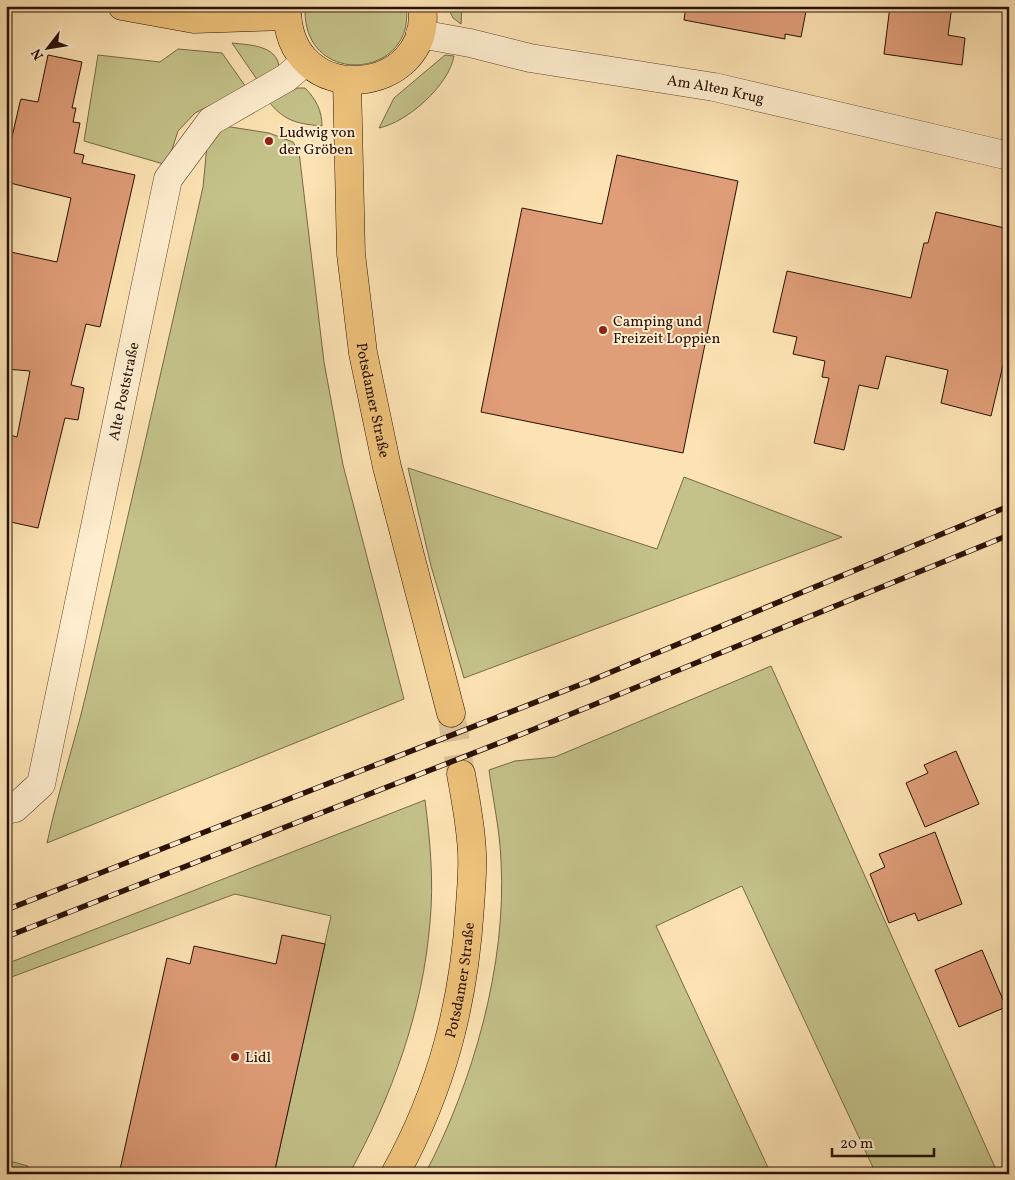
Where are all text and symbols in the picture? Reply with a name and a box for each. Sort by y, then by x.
north arrow [22,22,72,72]
text: N [27,45,49,63]
street label: Am Alten Krug [665,71,766,110]
place label: Ludwig von der Gröben [279,123,355,161]
marker: Ludwig von der Gröben [263,135,275,147]
place label: Camping und Freizeit Loppien [613,312,720,350]
marker: Camping und Freizeit Loppien [597,324,609,336]
street label: Alte Poststraße [104,340,145,443]
street label: Potsdamer Straße [350,342,394,460]
street label: Potsdamer Straße [441,921,481,1041]
place label: Lidl [245,1048,271,1069]
marker: Lidl [229,1051,241,1063]
scale bar [832,1125,935,1157]
text: 20 m [840,1134,873,1155]

